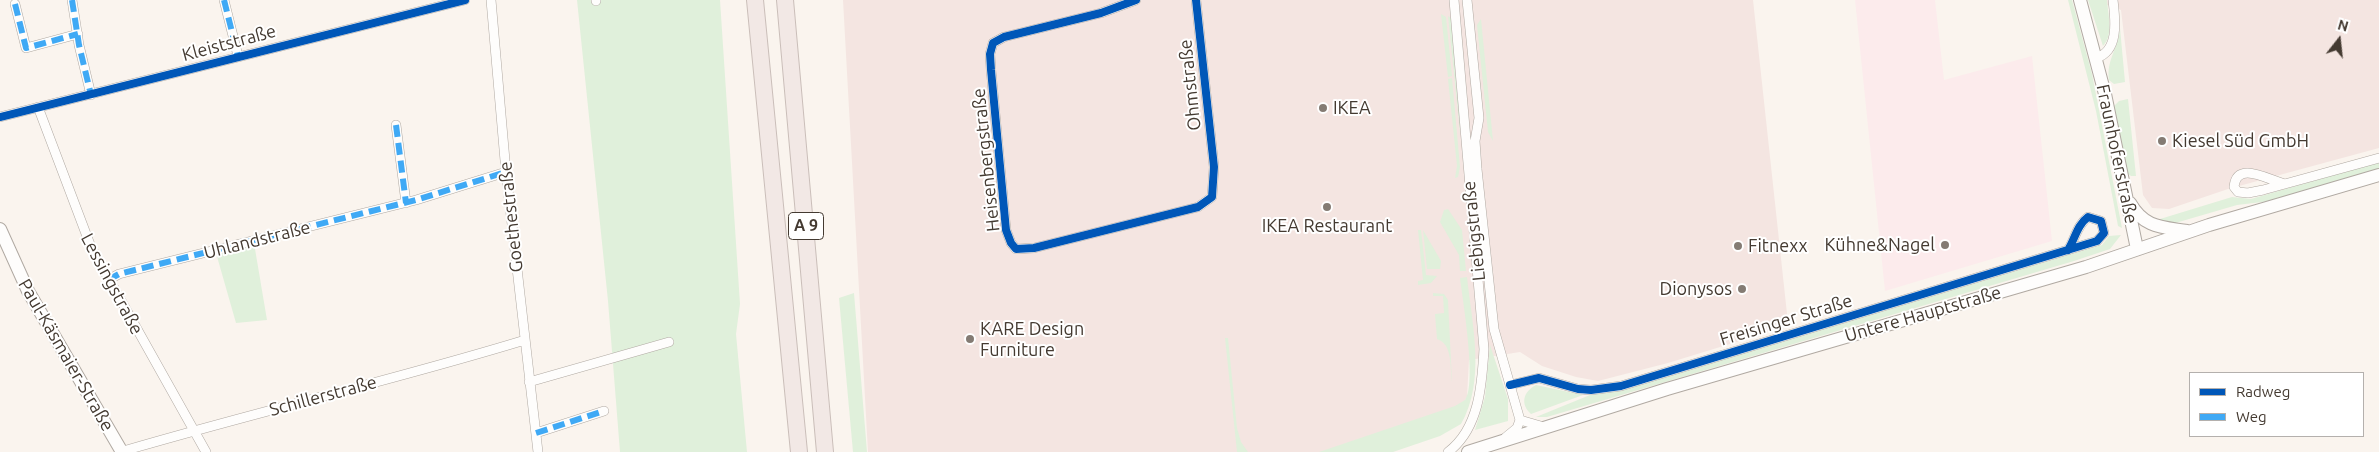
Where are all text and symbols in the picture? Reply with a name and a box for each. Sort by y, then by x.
north arrow [2314,15,2364,65]
text: N [2336,16,2350,35]
street label: Kleiststraße [180,20,278,66]
street label: Ohmstraße [1174,38,1206,132]
street label: Fraunhoferstraße [2092,82,2142,226]
street label: Heisenbergstraße [968,87,1004,233]
place label: IKEA [1333,97,1371,119]
marker: IKEA [1317,102,1329,114]
place label: Kiesel Süd GmbH [2172,130,2309,152]
marker: Kiesel Süd GmbH [2156,135,2168,147]
street label: Goethestraße [494,160,528,274]
street label: Liebigstraße [1458,180,1490,282]
marker: IKEA Restaurant [1321,201,1333,213]
road number: A 9 [788,212,824,240]
place label: IKEA Restaurant [1262,215,1392,237]
street label: Uhlandstraße [201,216,313,264]
street label: Lessingstraße [76,230,148,338]
place label: Kühne&Nagel [1824,234,1935,256]
place label: Fitnexx [1748,235,1808,257]
marker: Kühne&Nagel [1939,239,1951,251]
marker: Fitnexx [1732,240,1744,252]
street label: Paul-Käsmaier-Straße [14,275,118,435]
place label: Dionysos [1659,278,1732,300]
street label: Untere Hauptstraße [1842,281,2004,347]
marker: Dionysos [1736,283,1748,295]
street label: Freisinger Straße [1717,290,1855,350]
place label: KARE Design Furniture [980,318,1084,360]
marker: KARE Design Furniture [964,333,976,345]
street label: Schillerstraße [267,371,379,421]
legend [2189,372,2364,437]
text: Radweg [2236,383,2290,400]
text: Weg [2236,408,2267,425]

